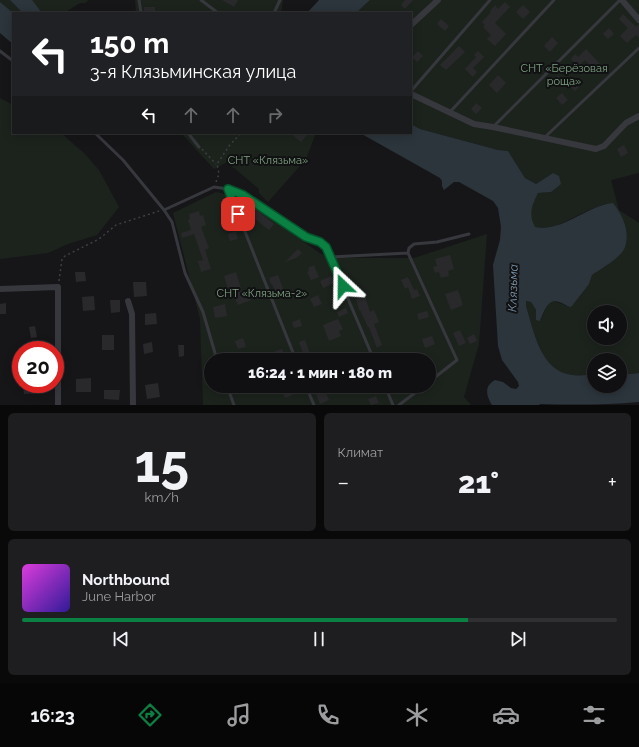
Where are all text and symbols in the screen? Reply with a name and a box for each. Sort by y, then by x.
text: 150 m [90,27,169,60]
icon: left [24,28,76,80]
text: 3-я Клязьминская улица [90,61,296,82]
park label: СНТ «Берёзовая роща» [520,62,608,88]
icon: left [138,104,160,126]
icon: ahead [180,104,202,126]
icon: ahead [222,104,244,126]
icon: right [264,104,286,126]
park label: СНТ «Клязьма» [228,154,308,167]
pin [221,197,255,231]
icon: arrive [227,203,249,225]
water label: Клязьма [505,264,521,312]
position arrow [322,265,364,307]
park label: СНТ «Клязьма-2» [217,287,307,300]
map controls [587,305,627,393]
button: sound [587,305,627,345]
speed limit sign: 20 [12,341,64,393]
button: layers [587,353,627,393]
text: 16:24 · 1 мин · 180 m [248,364,392,382]
text: 15 [135,433,189,494]
text: Климат [338,445,383,460]
text: 21° [458,465,499,500]
text: − [338,469,349,495]
text: + [608,469,617,495]
text: km/h [145,490,179,505]
text: Northbound [82,571,170,589]
text: June Harbor [82,589,156,604]
icon: previous [110,628,132,650]
icon: pause [308,628,330,650]
icon: next [507,628,529,650]
icon: directions [136,701,164,729]
icon: music [225,701,253,729]
icon: phone [314,701,342,729]
icon: climate [403,701,431,729]
icon: car [492,701,520,729]
icon: filters [580,701,608,729]
text: 16:23 [30,705,75,726]

